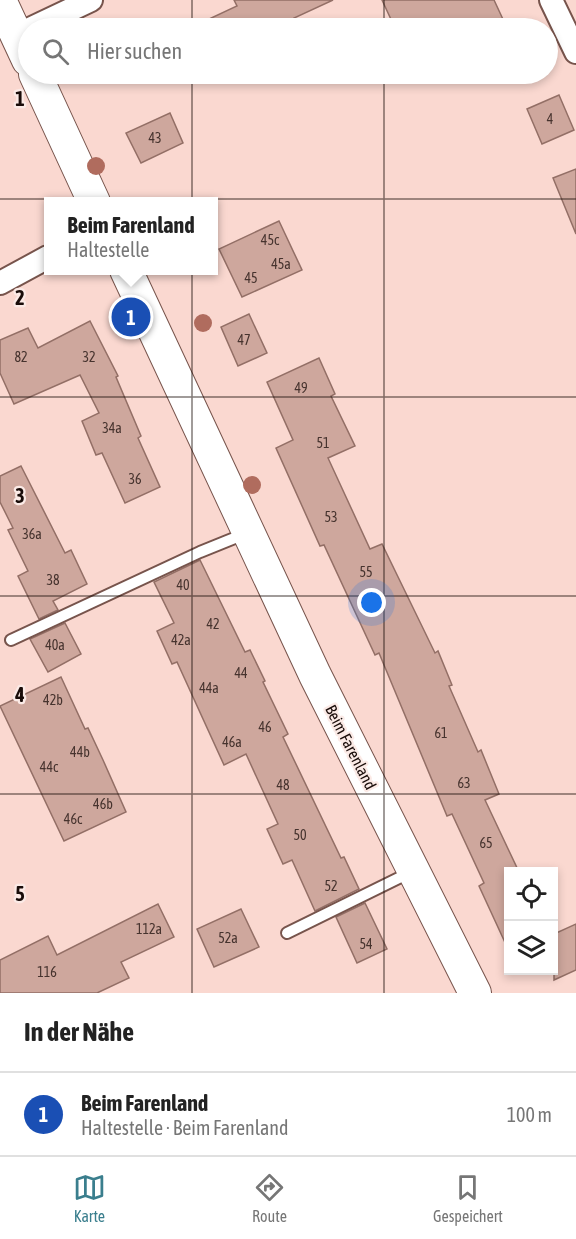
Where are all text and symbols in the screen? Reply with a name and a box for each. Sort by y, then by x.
search box [18,18,558,84]
icon: search [39,35,72,68]
text: Hier suchen [87,38,182,64]
text: 1 [15,87,25,110]
house number: 4 [547,111,554,127]
house number: 43 [148,130,162,146]
popup [44,197,218,275]
text: Beim Farenland [67,212,195,238]
house number: 45c [261,232,280,248]
text: Haltestelle [67,238,149,261]
house number: 45a [271,256,291,272]
house number: 45 [244,270,258,286]
text: 2 [15,286,25,309]
pin: 1 [112,294,150,340]
house number: 47 [237,332,251,348]
house number: 82 [14,349,28,365]
house number: 32 [82,349,96,365]
house number: 49 [294,380,308,396]
house number: 34a [102,420,122,436]
house number: 51 [316,435,330,451]
house number: 36 [128,471,142,487]
text: 3 [15,484,25,507]
house number: 53 [324,509,338,525]
house number: 36a [22,526,42,542]
house number: 55 [359,564,373,580]
house number: 38 [46,572,60,588]
house number: 40 [176,577,190,593]
your location [357,588,386,617]
house number: 42 [206,616,220,632]
house number: 42a [171,632,191,648]
house number: 40a [45,637,65,653]
house number: 44 [234,665,248,681]
house number: 44a [199,680,219,696]
text: 4 [14,683,25,706]
house number: 42b [43,692,63,708]
street label: Beim Farenland [322,702,380,792]
house number: 46 [258,719,272,735]
house number: 61 [434,725,448,741]
house number: 46a [222,734,242,750]
house number: 44b [70,744,90,760]
house number: 44c [40,759,59,775]
house number: 63 [457,775,471,791]
house number: 48 [276,777,290,793]
house number: 46b [93,796,113,812]
house number: 46c [64,811,83,827]
house number: 50 [293,827,307,843]
house number: 65 [479,835,493,851]
map controls [504,867,558,975]
button: locate [504,867,558,921]
house number: 52 [324,878,338,894]
text: 5 [15,882,25,905]
house number: 112a [136,921,162,937]
button: layers [504,921,558,975]
house number: 52a [218,930,238,946]
house number: 54 [359,936,373,952]
house number: 116 [37,964,57,980]
text: In der Nähe [24,1017,134,1047]
text: Beim Farenland [81,1090,208,1116]
text: 1 [39,1103,48,1126]
text: 100 m [507,1103,552,1126]
text: Haltestelle · Beim Farenland [81,1116,289,1139]
tab: Karte [73,1171,106,1225]
tab: Route [252,1171,287,1225]
tab: Gespeichert [433,1171,503,1225]

